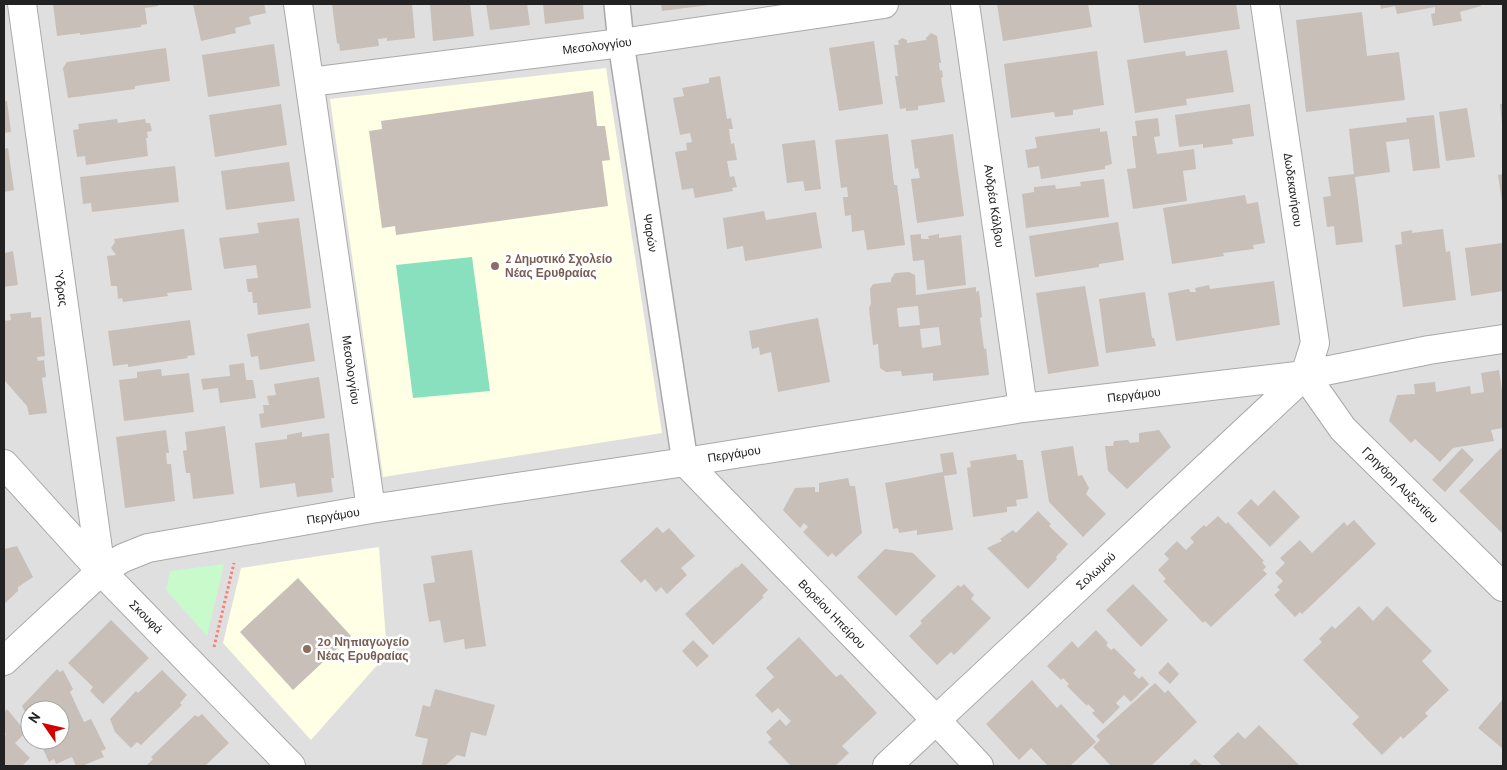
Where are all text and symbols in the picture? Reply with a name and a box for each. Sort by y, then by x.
street label: Μεσολογγίου [561,34,632,57]
street label: Δωδεκανήσου [1281,152,1306,228]
street label: Ανδρέα Κάλβου [981,163,1008,248]
street label: Ψαρών [640,213,661,253]
place label: 2 Δημοτικό Σχολείο Νέας Ερυθραίας [505,251,612,280]
marker: 2 Δημοτικό Σχολείο Νέας Ερυθραίας [489,260,501,272]
street label: Ύδρας [52,269,71,307]
street label: Μεσολογγίου [339,334,364,405]
street label: Περγάμου [1106,384,1161,405]
street label: Περγάμου [706,442,762,465]
street label: Γρηγόρη Αυξεντίου [1359,443,1442,526]
street label: Περγάμου [305,504,361,527]
street label: Σολωμού [1073,548,1119,593]
street label: Βορείου Ηπείρου [795,576,869,651]
street label: Σκουφά [126,597,166,637]
place label: 2ο Νηπιαγωγείο Νέας Ερυθραίας [317,634,409,663]
marker: 2ο Νηπιαγωγείο Νέας Ερυθραίας [301,643,313,655]
north arrow [20,700,70,750]
text: N [24,709,44,727]

